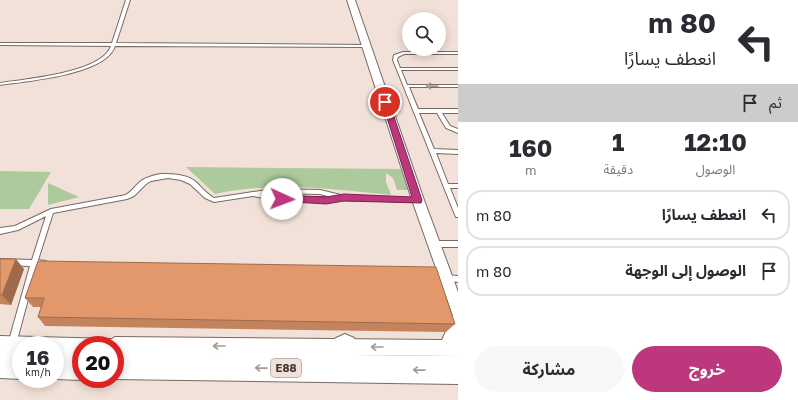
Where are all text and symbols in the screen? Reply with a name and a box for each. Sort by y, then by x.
text: 80 m [648,6,716,39]
map controls [402,12,446,56]
button: search [402,12,446,56]
icon: left [730,16,782,68]
text: انعطف يسارًا [624,47,716,69]
one-way arrow [426,82,439,90]
pin [368,85,402,119]
icon: arrive [374,91,396,113]
icon: arrive [739,92,761,114]
text: ثم [769,93,782,111]
text: 1 [612,127,624,156]
text: 12:10 [684,127,747,156]
text: 160 [509,133,552,162]
text: دقيقة [603,161,633,177]
text: الوصول [696,161,735,177]
text: m [525,162,537,178]
position arrow [261,178,303,220]
icon: left [758,204,780,226]
text: انعطف يسارًا [662,205,746,223]
text: 80 m [476,206,512,224]
icon: arrive [758,260,780,282]
text: الوصول إلى الوجهة [625,261,746,279]
text: 80 m [476,262,512,280]
speed limit sign: 20 [72,336,124,388]
one-way arrow [213,342,226,350]
one-way arrow [371,343,384,351]
text: 16 [26,345,49,369]
button: مشاركة [474,346,624,392]
button: خروج [632,346,782,392]
road number: E88 [271,359,301,377]
one-way arrow [255,364,268,372]
text: km/h [25,366,51,378]
one-way arrow [413,366,426,374]

